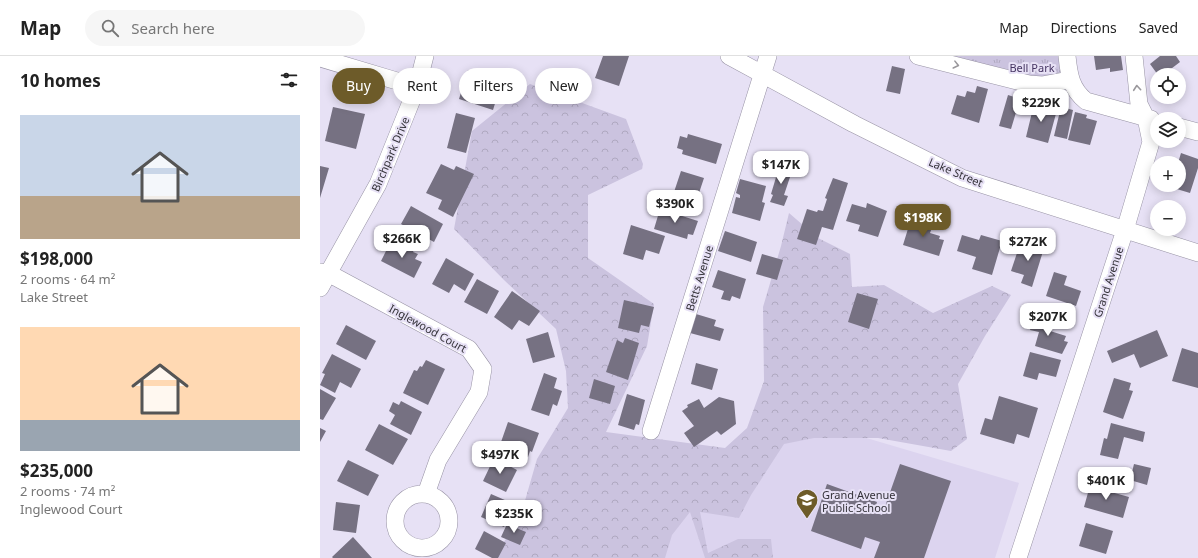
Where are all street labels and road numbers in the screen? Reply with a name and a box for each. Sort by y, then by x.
street label: Birchpark Drive [368,114,412,194]
street label: Lake Street [927,154,985,190]
street label: Betts Avenue [682,243,716,313]
street label: Grand Avenue [1090,245,1126,319]
street label: Inglewood Court [386,300,470,356]

